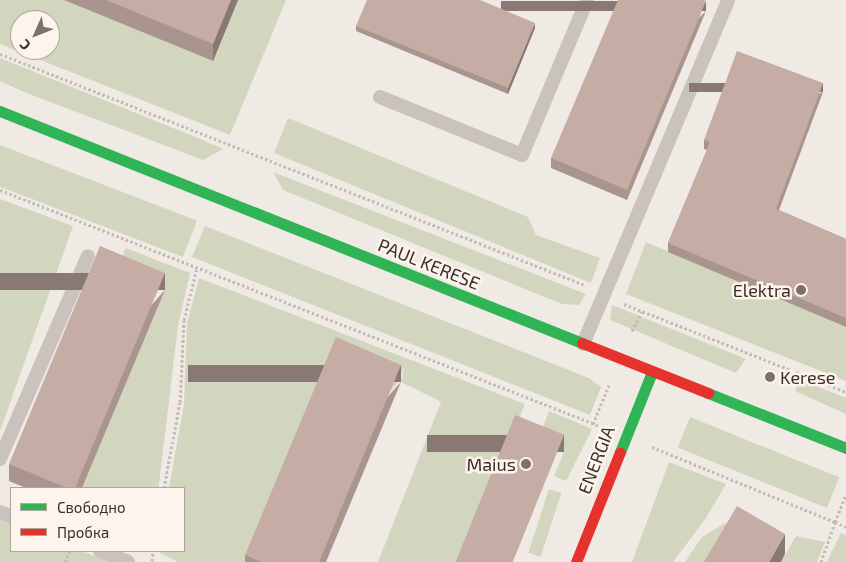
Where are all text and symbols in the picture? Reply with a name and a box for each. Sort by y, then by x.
north arrow [10,10,60,60]
text: С [16,36,34,54]
street label: PAUL KERESE [375,234,483,294]
place label: Elektra [733,279,791,301]
marker: Elektra [795,284,807,296]
place label: Kerese [780,366,836,388]
marker: Kerese [764,371,776,383]
street label: ENERGIA [573,423,619,497]
place label: Maius [466,453,516,475]
marker: Maius [520,458,532,470]
legend [10,487,185,552]
text: Свободно [57,498,126,516]
text: Пробка [57,523,109,541]

